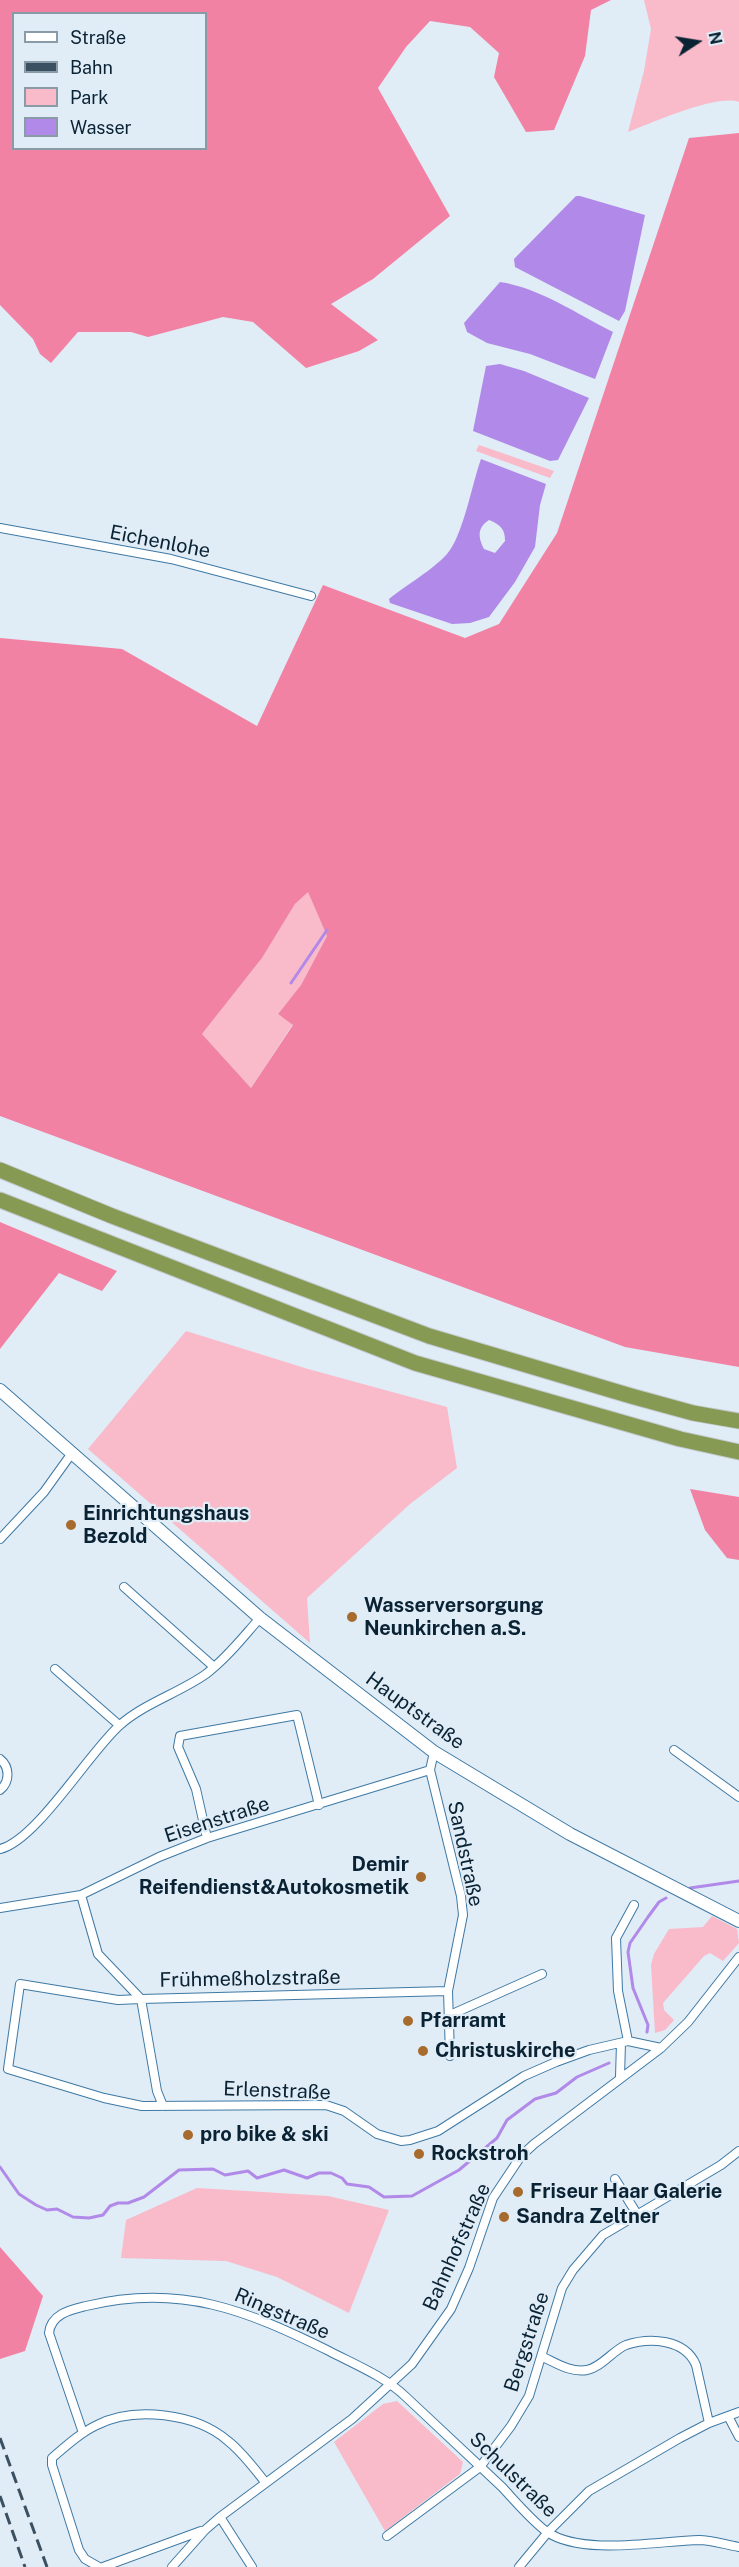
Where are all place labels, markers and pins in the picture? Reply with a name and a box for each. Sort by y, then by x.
place label: Einrichtungshaus Bezold [83,1502,249,1549]
marker: Einrichtungshaus Bezold [64,1518,78,1532]
place label: Wasserversorgung Neunkirchen a.S. [364,1594,543,1641]
marker: Wasserversorgung Neunkirchen a.S. [345,1610,359,1624]
place label: Demir Reifendienst&Autokosmetik [139,1853,409,1900]
marker: Demir Reifendienst&Autokosmetik [414,1870,428,1884]
place label: Pfarramt [420,2009,506,2033]
marker: Pfarramt [401,2014,415,2028]
place label: Christuskirche [435,2039,575,2063]
marker: Christuskirche [416,2044,430,2058]
place label: pro bike & ski [200,2123,329,2147]
marker: pro bike & ski [181,2128,195,2142]
place label: Rockstroh [431,2142,529,2166]
marker: Rockstroh [412,2147,426,2161]
place label: Friseur Haar Galerie [530,2180,722,2204]
marker: Friseur Haar Galerie [511,2185,525,2199]
place label: Sandra Zeltner [516,2205,660,2229]
marker: Sandra Zeltner [497,2210,511,2224]

